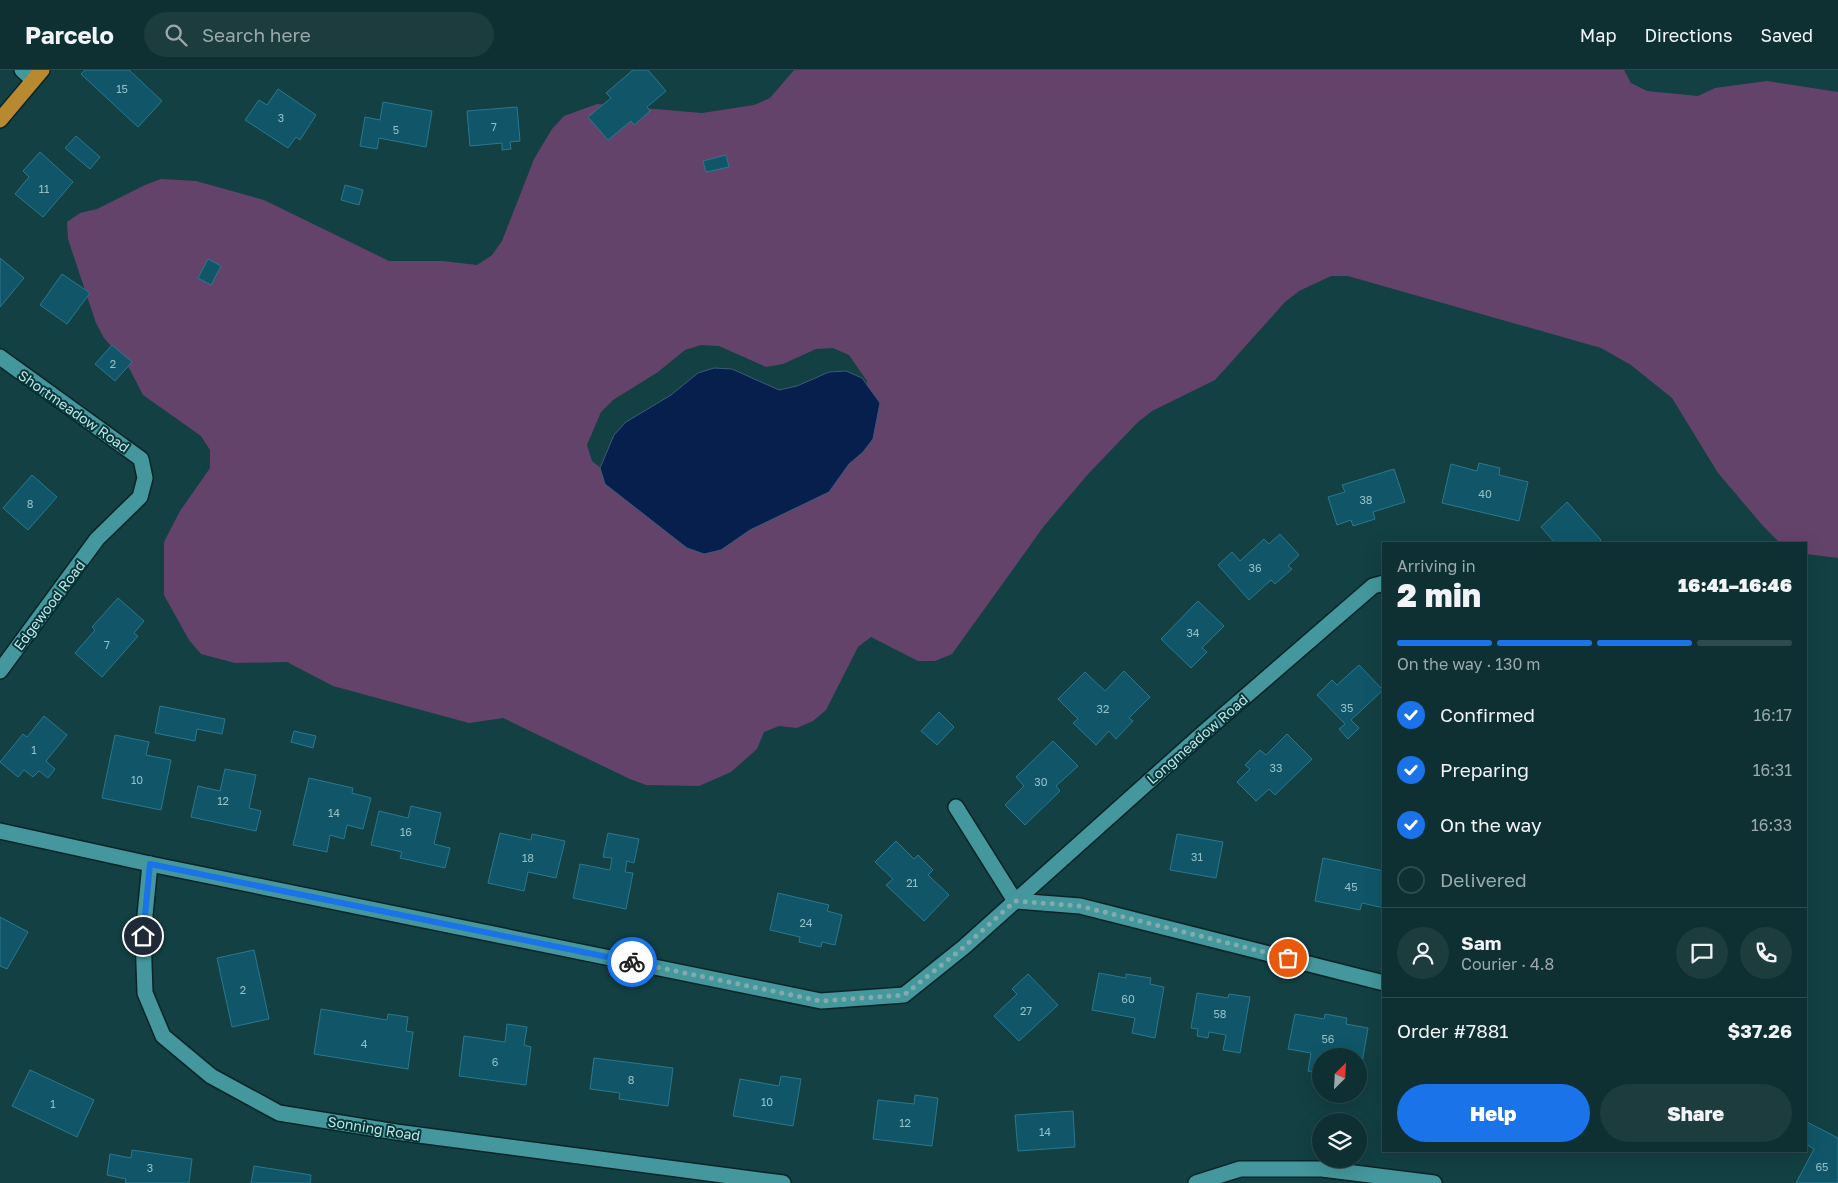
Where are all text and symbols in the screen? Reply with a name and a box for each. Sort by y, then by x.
search box [144,12,494,57]
text: Parcelo [25,20,114,49]
icon: search [162,21,190,49]
text: Search here [202,23,311,46]
text: Map [1580,24,1616,46]
text: Directions [1644,24,1732,46]
text: Saved [1760,24,1813,46]
house number: 15 [116,82,128,95]
house number: 3 [278,111,284,124]
house number: 7 [491,120,497,133]
house number: 5 [393,123,399,136]
house number: 11 [39,182,49,195]
house number: 2 [110,357,116,370]
street label: Shortmeadow Road [15,366,133,456]
house number: 40 [1478,487,1492,500]
house number: 38 [1359,493,1373,506]
house number: 8 [27,497,34,510]
text: Arriving in [1397,556,1476,576]
street label: Edgewood Road [10,557,88,653]
house number: 36 [1248,561,1262,574]
text: 16:41–16:46 [1678,573,1792,596]
text: 2 min [1397,576,1481,614]
house number: 34 [1186,626,1200,639]
house number: 7 [104,638,110,651]
text: On the way · 130 m [1397,654,1541,674]
street label: Longmeadow Road [1143,691,1251,787]
house number: 35 [1341,701,1353,714]
icon: check [1397,701,1425,729]
house number: 32 [1097,702,1109,715]
text: Confirmed [1440,703,1535,726]
text: 16:17 [1754,705,1792,725]
house number: 1 [31,743,37,756]
icon: check [1397,756,1425,784]
text: Preparing [1440,758,1529,781]
text: 16:31 [1753,760,1792,780]
house number: 33 [1270,761,1282,774]
house number: 10 [131,773,143,786]
house number: 30 [1034,775,1048,788]
house number: 12 [217,794,229,807]
house number: 14 [328,806,340,819]
icon: check [1397,811,1425,839]
text: On the way [1440,813,1542,836]
text: 16:33 [1751,815,1792,835]
house number: 16 [400,825,412,838]
house number: 31 [1191,850,1203,863]
house number: 18 [522,851,534,864]
text: Delivered [1440,868,1527,891]
house number: 21 [906,876,918,889]
house number: 45 [1344,880,1358,893]
pin [122,915,164,957]
house number: 24 [799,916,813,929]
icon: home [129,922,157,950]
button: person [1397,927,1449,979]
button: chat [1676,927,1728,979]
button: phone [1740,927,1792,979]
text: Sam [1461,931,1501,954]
courier [607,937,657,987]
pin [1267,937,1309,979]
icon: bag [1274,944,1302,972]
icon: bike [618,948,646,976]
text: Courier · 4.8 [1461,954,1554,974]
house number: 2 [240,983,246,996]
house number: 60 [1121,992,1135,1005]
house number: 27 [1020,1004,1032,1017]
house number: 58 [1213,1007,1227,1020]
text: Order #7881 [1397,1019,1509,1042]
text: $37.26 [1728,1019,1792,1042]
house number: 56 [1321,1032,1335,1045]
house number: 4 [361,1037,368,1050]
north arrow [1312,1048,1368,1102]
map controls [1312,1048,1367,1168]
house number: 6 [492,1055,499,1068]
house number: 8 [628,1073,635,1086]
button: Help [1397,1084,1590,1142]
button: Share [1600,1084,1792,1142]
house number: 10 [761,1095,773,1108]
house number: 1 [50,1097,56,1110]
street label: Sonning Road [327,1112,421,1144]
button: layers [1312,1113,1367,1168]
house number: 12 [899,1116,911,1129]
house number: 14 [1039,1125,1051,1138]
house number: 65 [1815,1160,1829,1173]
house number: 3 [147,1161,153,1174]

